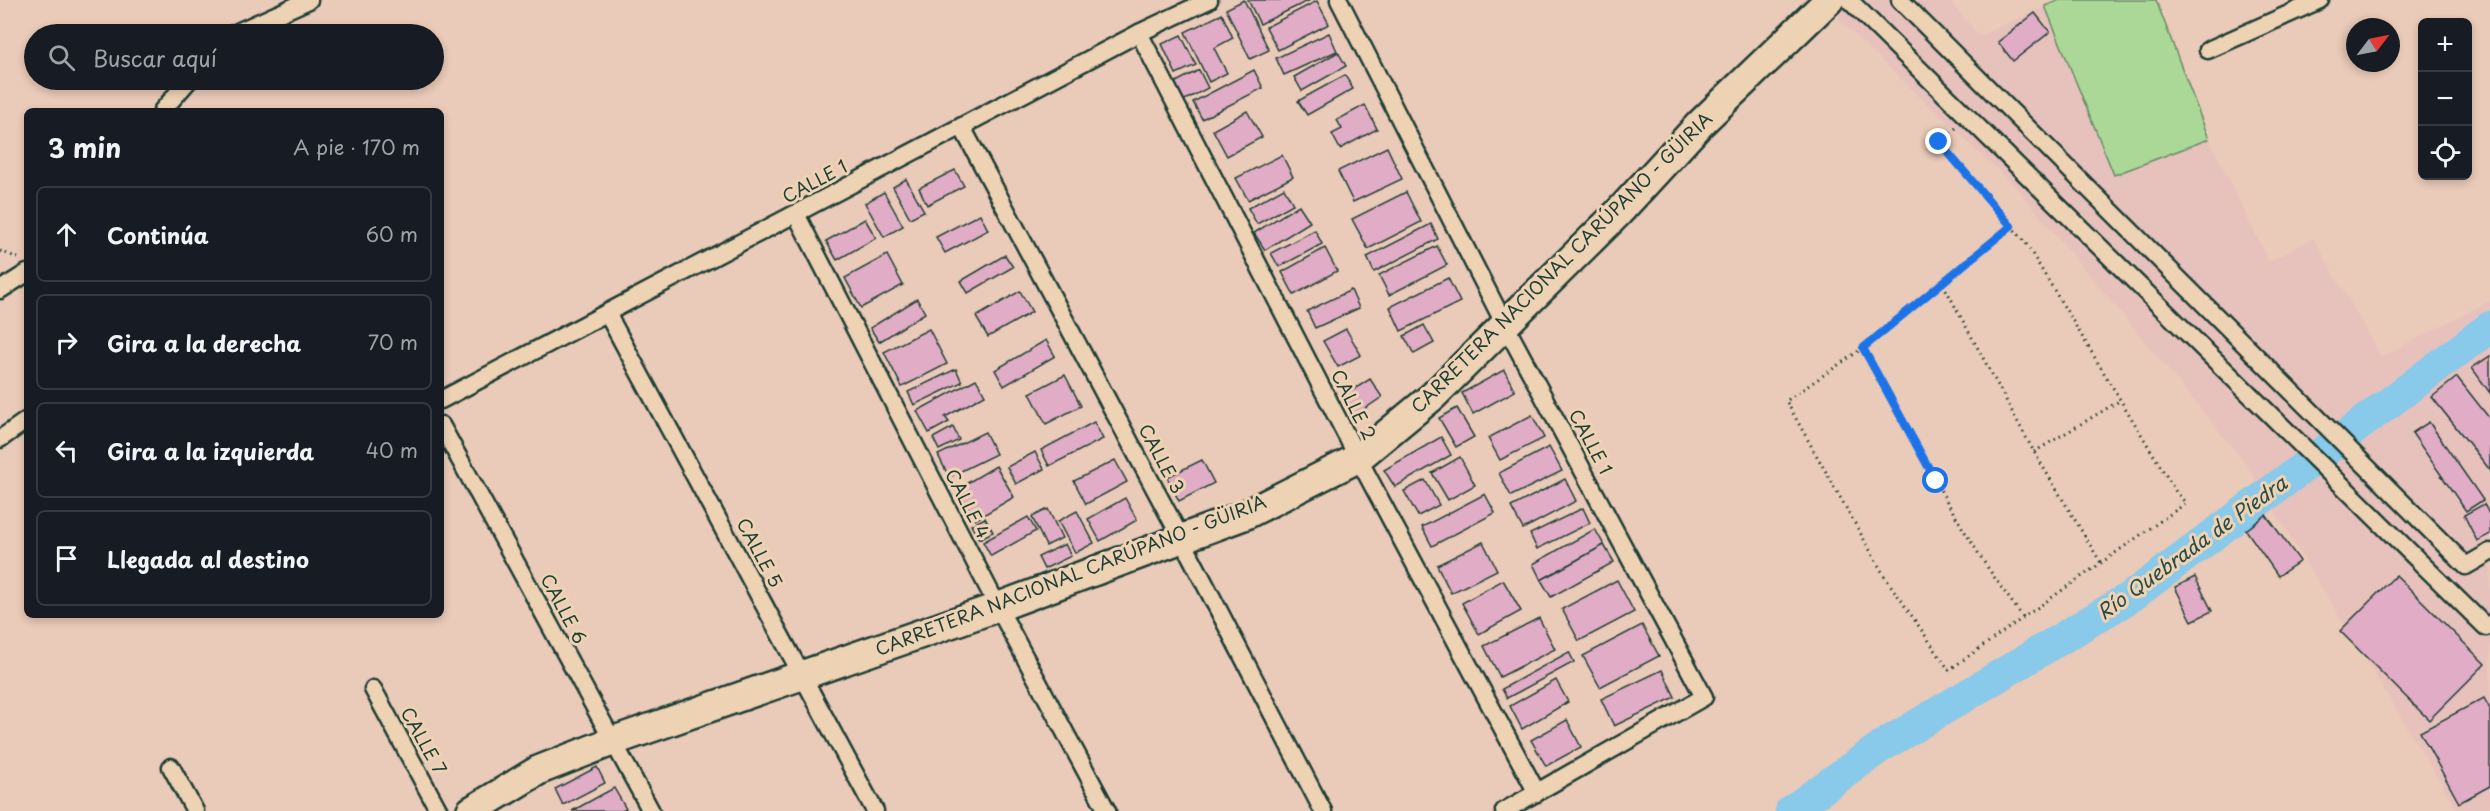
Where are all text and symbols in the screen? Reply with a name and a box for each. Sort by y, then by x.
north arrow [2346,18,2400,72]
map controls [2418,18,2472,180]
button: + [2418,18,2472,72]
search box [24,24,444,90]
icon: search [45,41,78,74]
text: Buscar aquí [93,41,217,74]
button: − [2418,72,2472,126]
street label: CARRETERA NACIONAL CARÚPANO - GÜIRIA [1404,105,1718,419]
button: locate [2418,126,2472,180]
text: 3 min [48,128,121,167]
route end [1925,128,1951,154]
text: A pie · 170 m [293,132,420,162]
street label: CALLE 1 [777,152,852,209]
icon: ahead [50,218,83,251]
text: Continúa [107,218,209,251]
text: 60 m [366,219,418,249]
icon: right [50,326,83,359]
text: Gira a la derecha [107,326,301,359]
text: 70 m [368,327,418,357]
street label: CALLE 2 [1325,364,1384,444]
street label: CALLE 1 [1563,404,1620,479]
street label: CALLE 3 [1133,419,1192,498]
icon: left [50,434,83,467]
text: Gira a la izquierda [107,434,314,467]
text: 40 m [366,435,418,465]
street label: CALLE 4 [939,464,997,543]
route start [1922,467,1948,493]
water label: Río Quebrada de Piedra [2090,467,2294,626]
street label: CARRETERA NACIONAL CARÚPANO - GÜIRIA [871,487,1270,662]
street label: CALLE 5 [731,513,790,592]
icon: arrive [50,542,83,575]
text: Llegada al destino [107,542,309,575]
street label: CALLE 6 [535,568,594,648]
street label: CALLE 7 [395,702,454,779]

